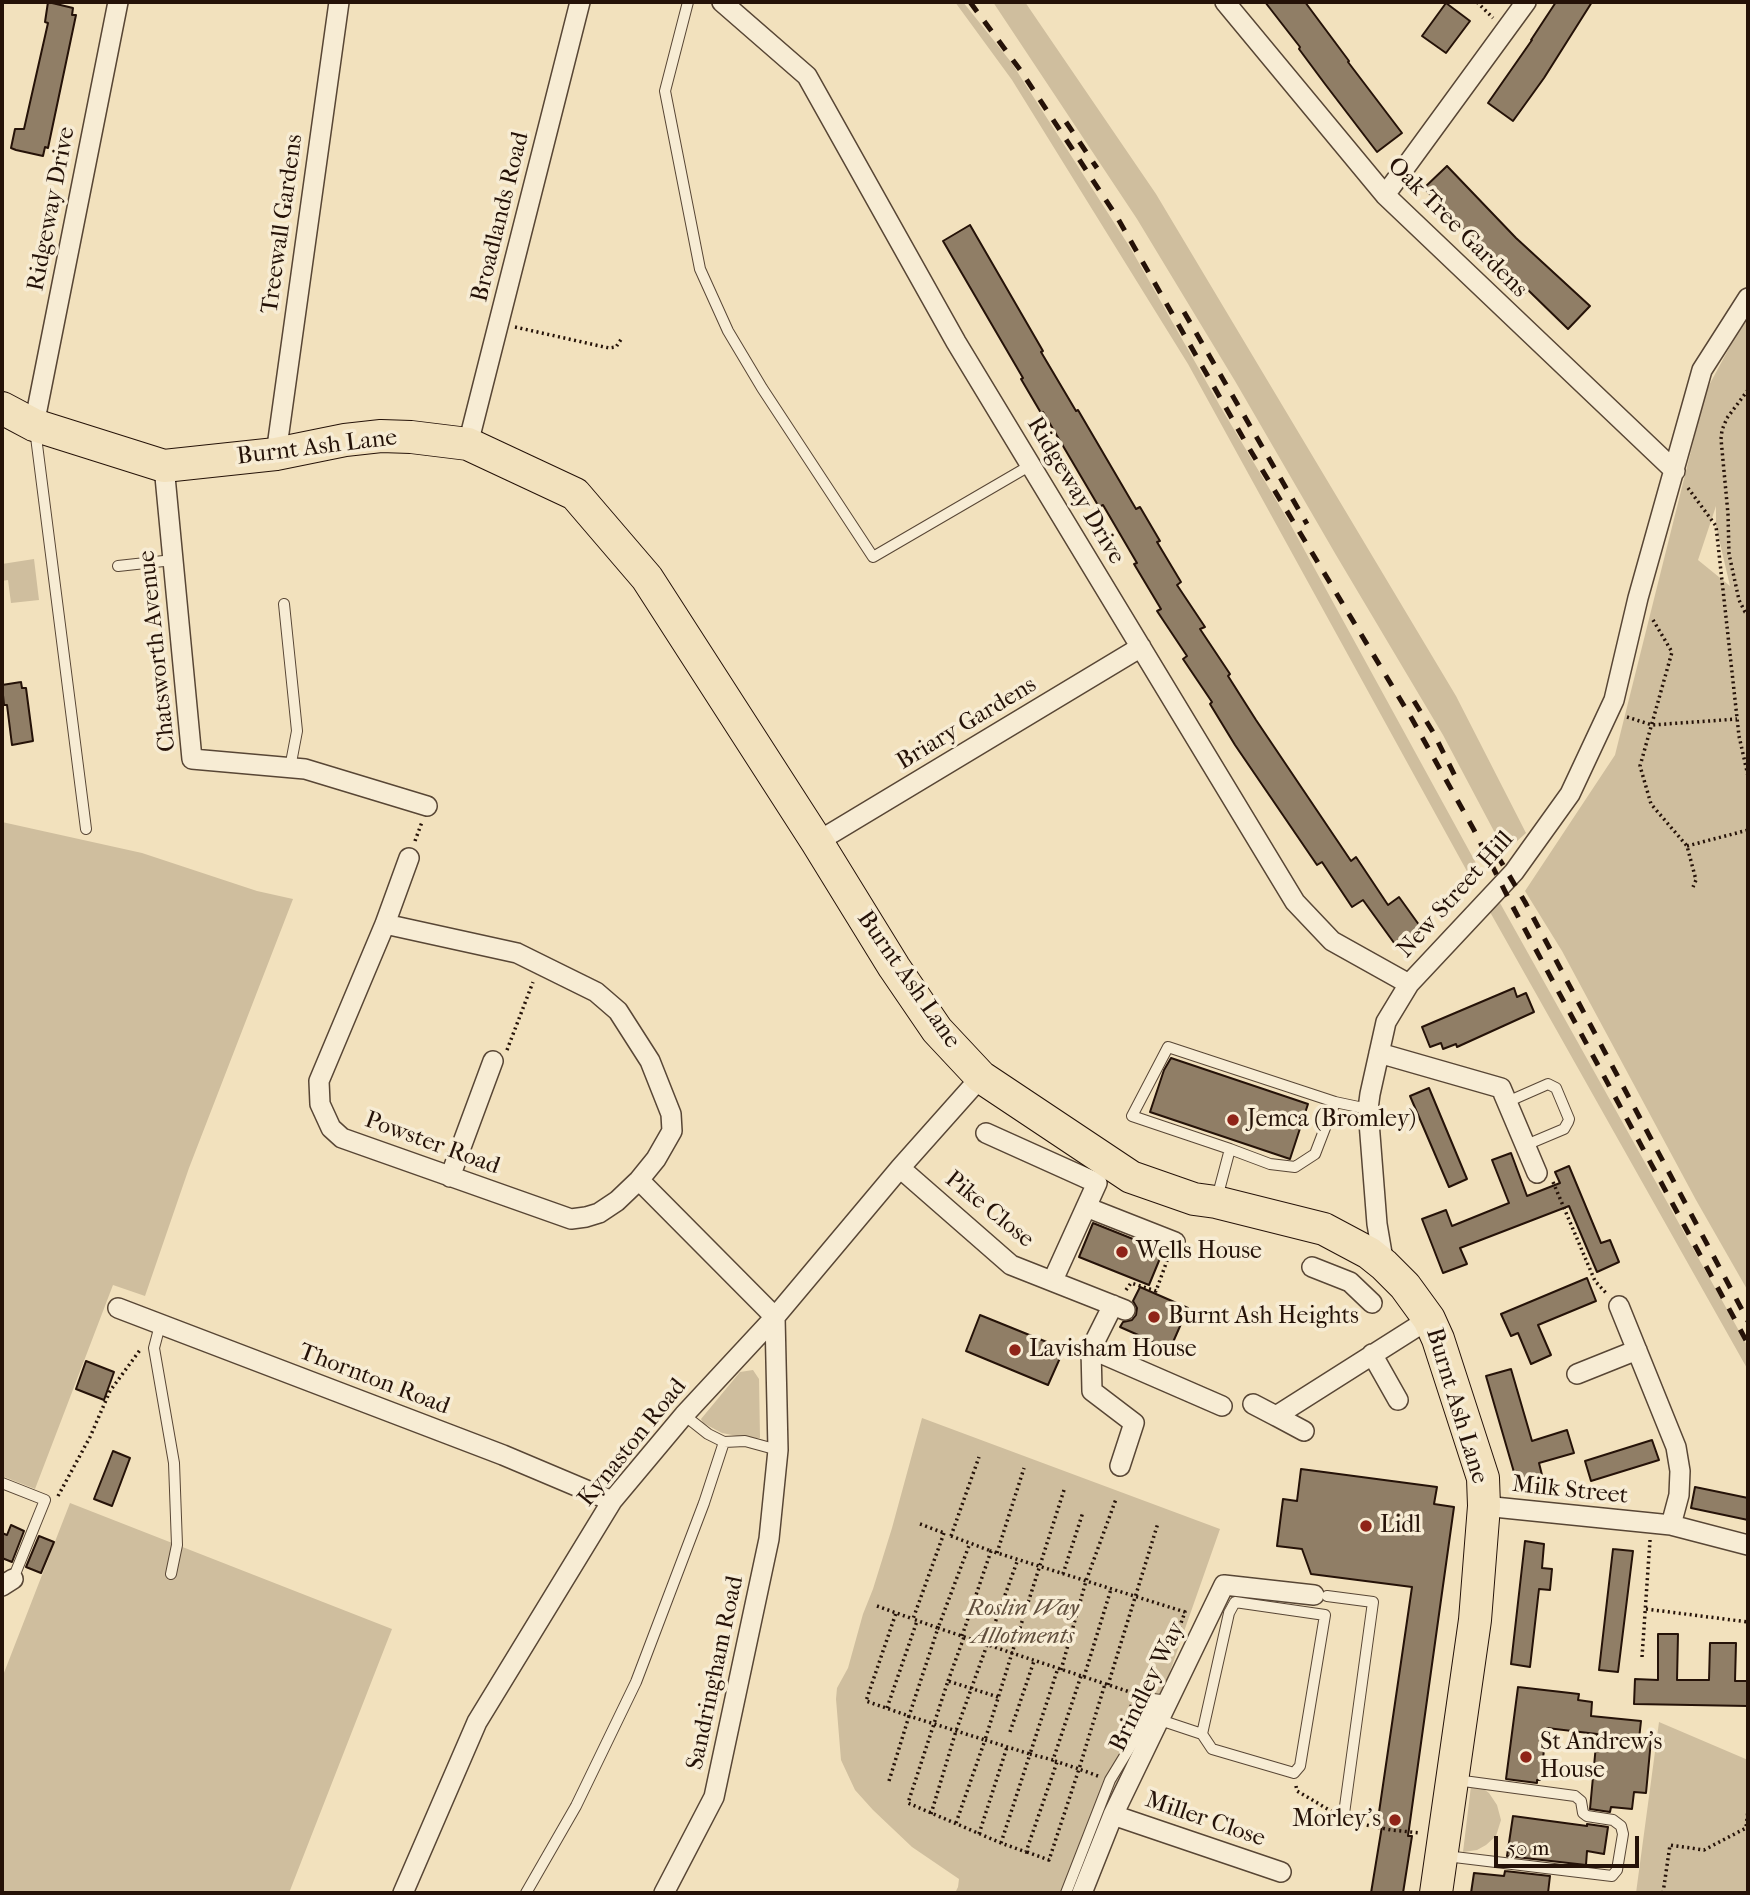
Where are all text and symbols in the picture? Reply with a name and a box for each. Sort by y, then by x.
street label: Ridgeway Drive [22,124,82,294]
street label: Broadlands Road [466,129,536,305]
street label: Treewall Gardens [256,132,310,316]
street label: Oak Tree Gardens [1381,152,1533,304]
street label: Ridgeway Drive [1020,412,1130,570]
street label: Burnt Ash Lane [235,424,399,472]
street label: Chatsworth Avenue [133,549,183,753]
street label: Briary Gardens [892,671,1042,777]
street label: New Street Hill [1392,826,1520,964]
street label: Burnt Ash Lane [850,906,966,1054]
street label: Powster Road [361,1106,503,1182]
place label: Jemca (Bromley) [1247,1106,1416,1134]
marker: Jemca (Bromley) [1225,1112,1241,1128]
street label: Pike Close [939,1165,1039,1255]
place label: Wells House [1136,1238,1262,1266]
marker: Wells House [1114,1244,1130,1260]
place label: Burnt Ash Heights [1168,1303,1359,1331]
marker: Burnt Ash Heights [1146,1309,1162,1325]
street label: Burnt Ash Lane [1419,1325,1493,1487]
place label: Lavisham House [1029,1336,1197,1364]
street label: Thornton Road [295,1338,453,1422]
marker: Lavisham House [1007,1342,1023,1358]
street label: Kynaston Road [573,1373,693,1513]
street label: Milk Street [1511,1471,1629,1511]
place label: Lidl [1380,1512,1421,1540]
marker: Lidl [1358,1518,1374,1534]
street label: Sandringham Road [681,1573,751,1773]
park label: Roslin Way Allotments [967,1595,1079,1651]
street label: Brindley Way [1104,1617,1192,1757]
place label: St Andrew's House [1540,1729,1662,1785]
marker: St Andrew's House [1518,1749,1534,1765]
street label: Miller Close [1141,1786,1269,1854]
place label: Morley's [1292,1806,1381,1834]
marker: Morley's [1387,1812,1403,1828]
scale bar [1498,1822,1643,1866]
text: 50 m [1507,1836,1550,1860]

